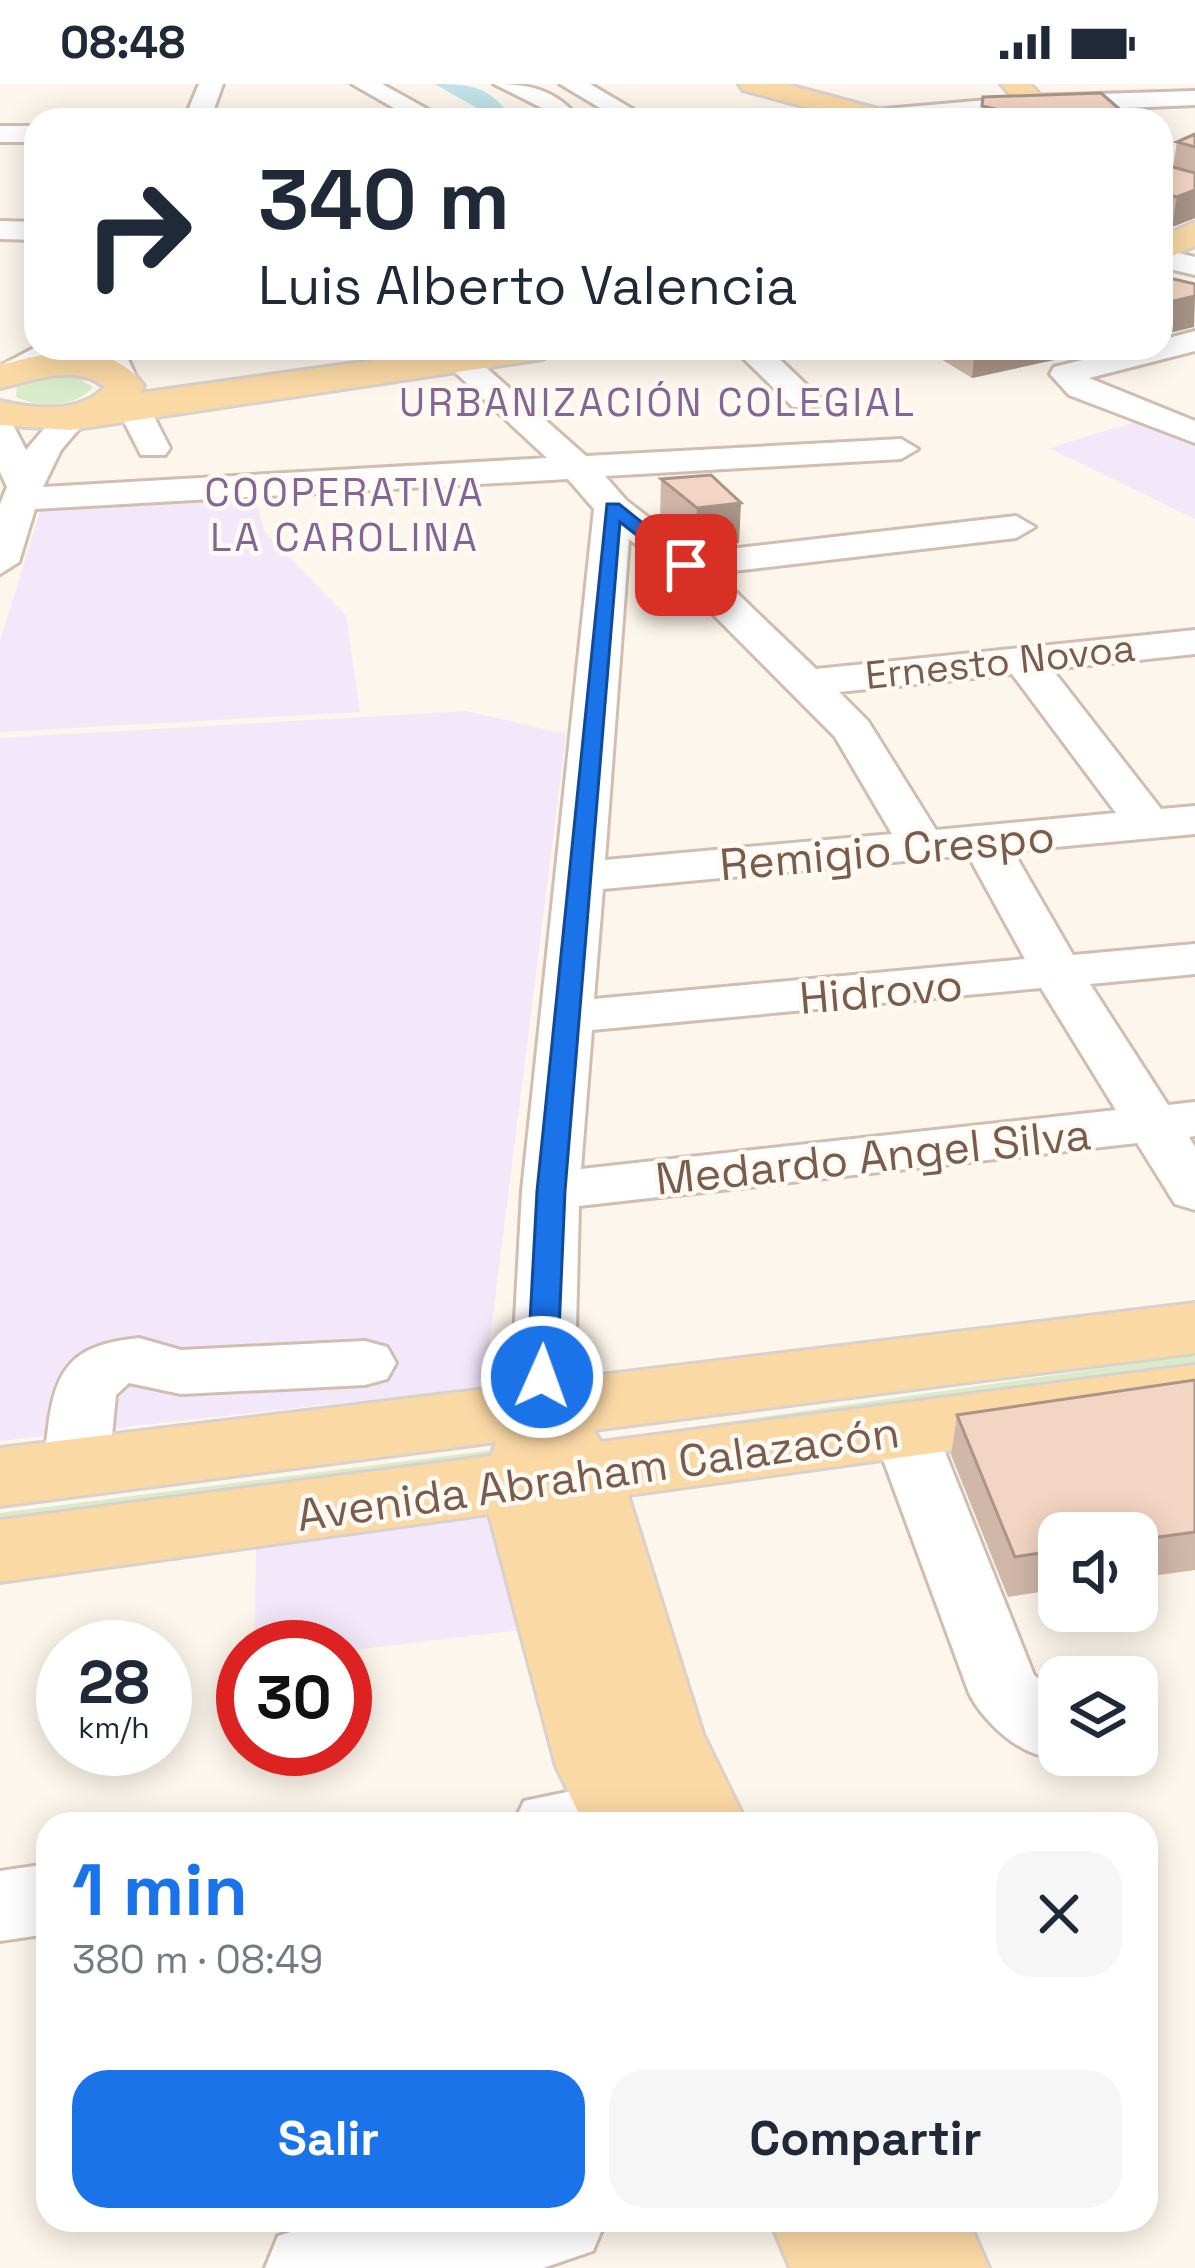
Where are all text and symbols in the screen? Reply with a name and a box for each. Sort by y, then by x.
text: 08:48 [60,14,185,71]
text: 340 m [258,146,510,254]
icon: right [60,156,216,312]
text: Luis Alberto Valencia [258,251,797,320]
district label: URBANIZACIÓN COLEGIAL [399,378,917,427]
district label: COOPERATIVA LA CAROLINA [205,468,485,562]
pin [635,514,737,616]
icon: arrive [653,532,719,598]
street label: Ernesto Novoa [863,623,1137,700]
street label: Remigio Crespo [717,807,1057,894]
street label: Hidrovo [797,956,965,1027]
street label: Medardo Angel Silva [653,1105,1094,1208]
position arrow [479,1314,605,1440]
street label: Avenida Abraham Calazacón [293,1403,903,1544]
map controls [1038,1512,1158,1776]
button: sound [1038,1512,1158,1632]
speed limit sign: 30 [216,1620,372,1776]
text: 28 [78,1644,150,1721]
button: layers [1038,1656,1158,1776]
text: km/h [78,1708,150,1747]
text: 1 min [72,1844,248,1936]
button: close [996,1851,1122,1977]
text: 380 m · 08:49 [72,1935,323,1984]
button: Salir [72,2070,585,2208]
button: Compartir [609,2070,1122,2208]

